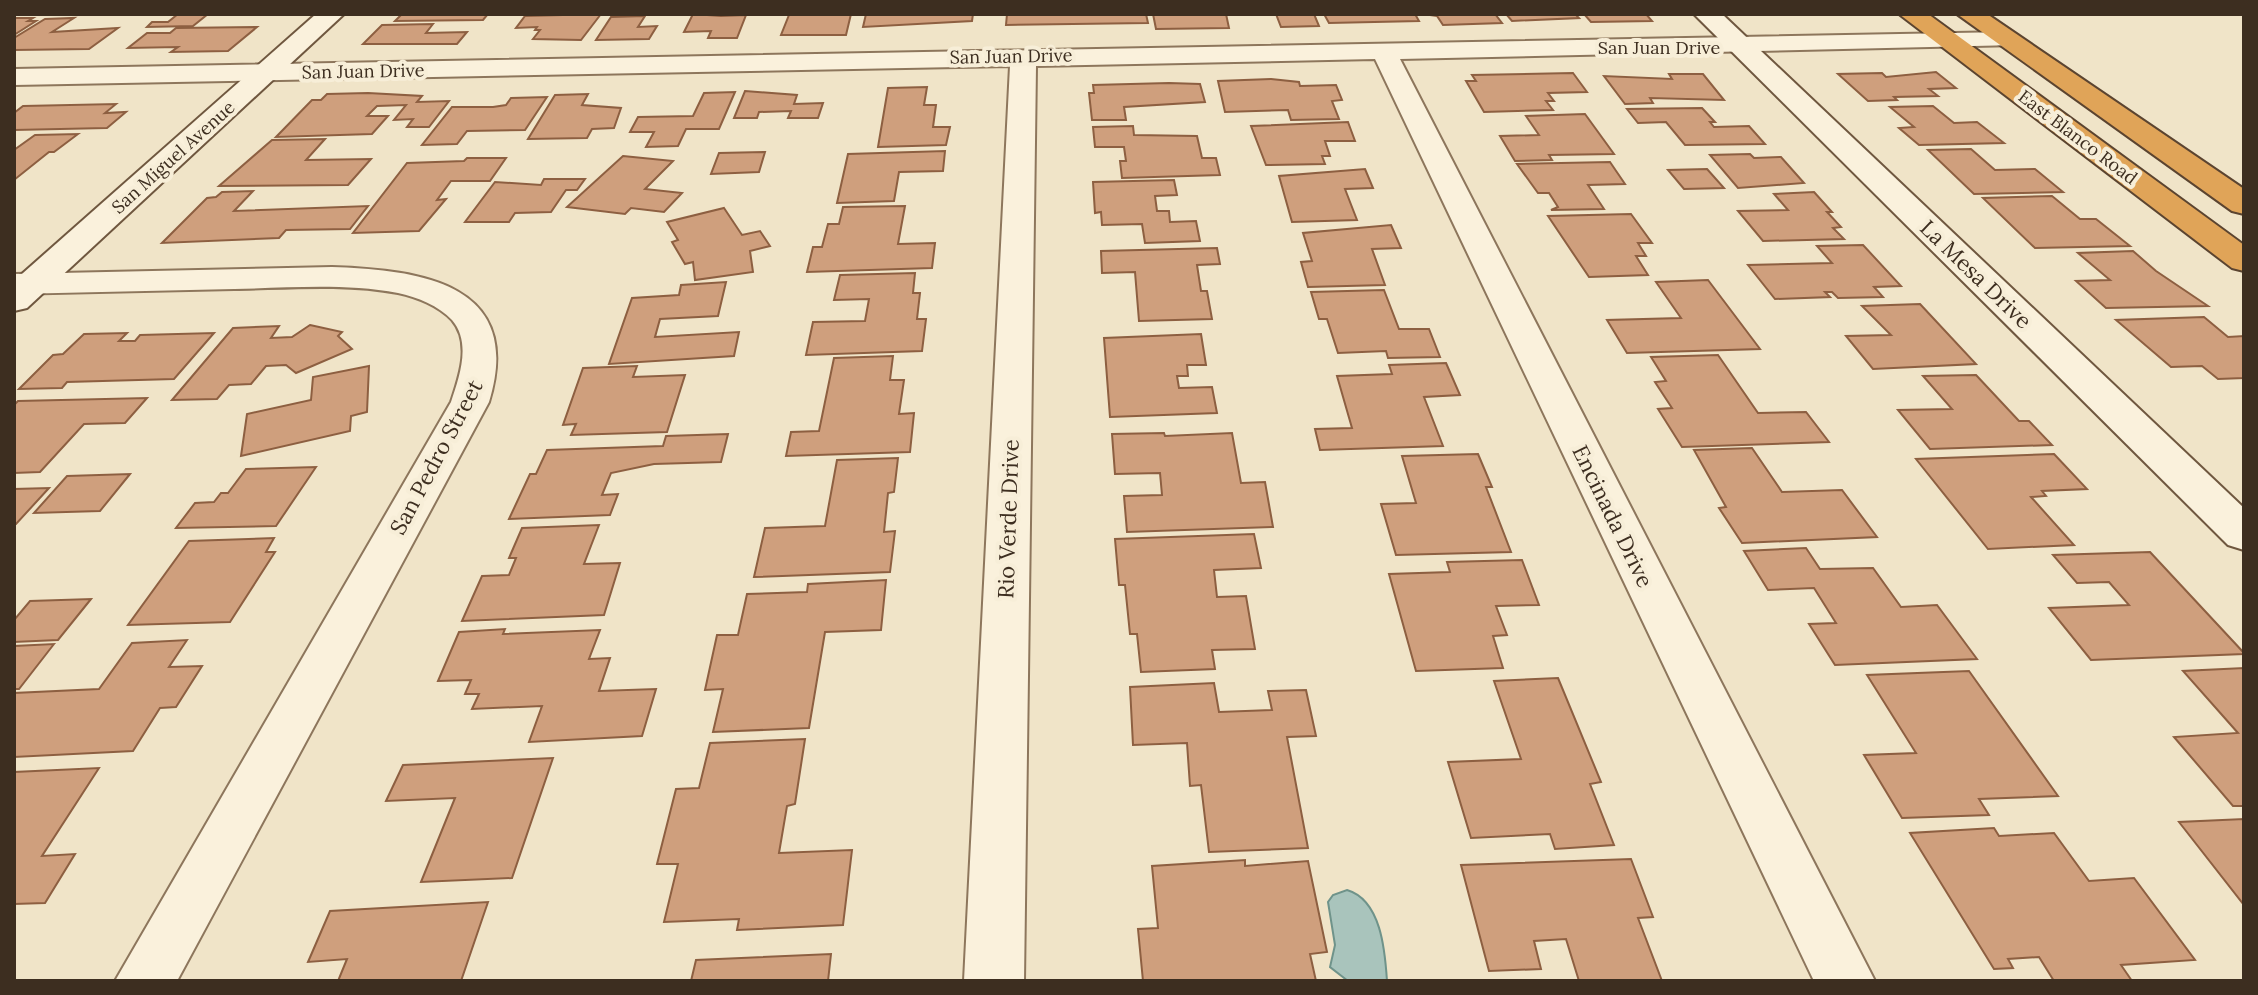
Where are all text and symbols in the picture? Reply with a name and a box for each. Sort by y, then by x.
street label: San Juan Drive [1598,36,1721,59]
street label: San Juan Drive [950,43,1073,69]
street label: San Juan Drive [302,58,425,84]
street label: East Blanco Road [2014,85,2142,189]
street label: San Miguel Avenue [107,95,240,218]
street label: La Mesa Drive [1914,214,2038,334]
street label: San Pedro Street [383,374,489,539]
street label: Rio Verde Drive [991,439,1025,599]
street label: Encinada Drive [1566,440,1660,592]

